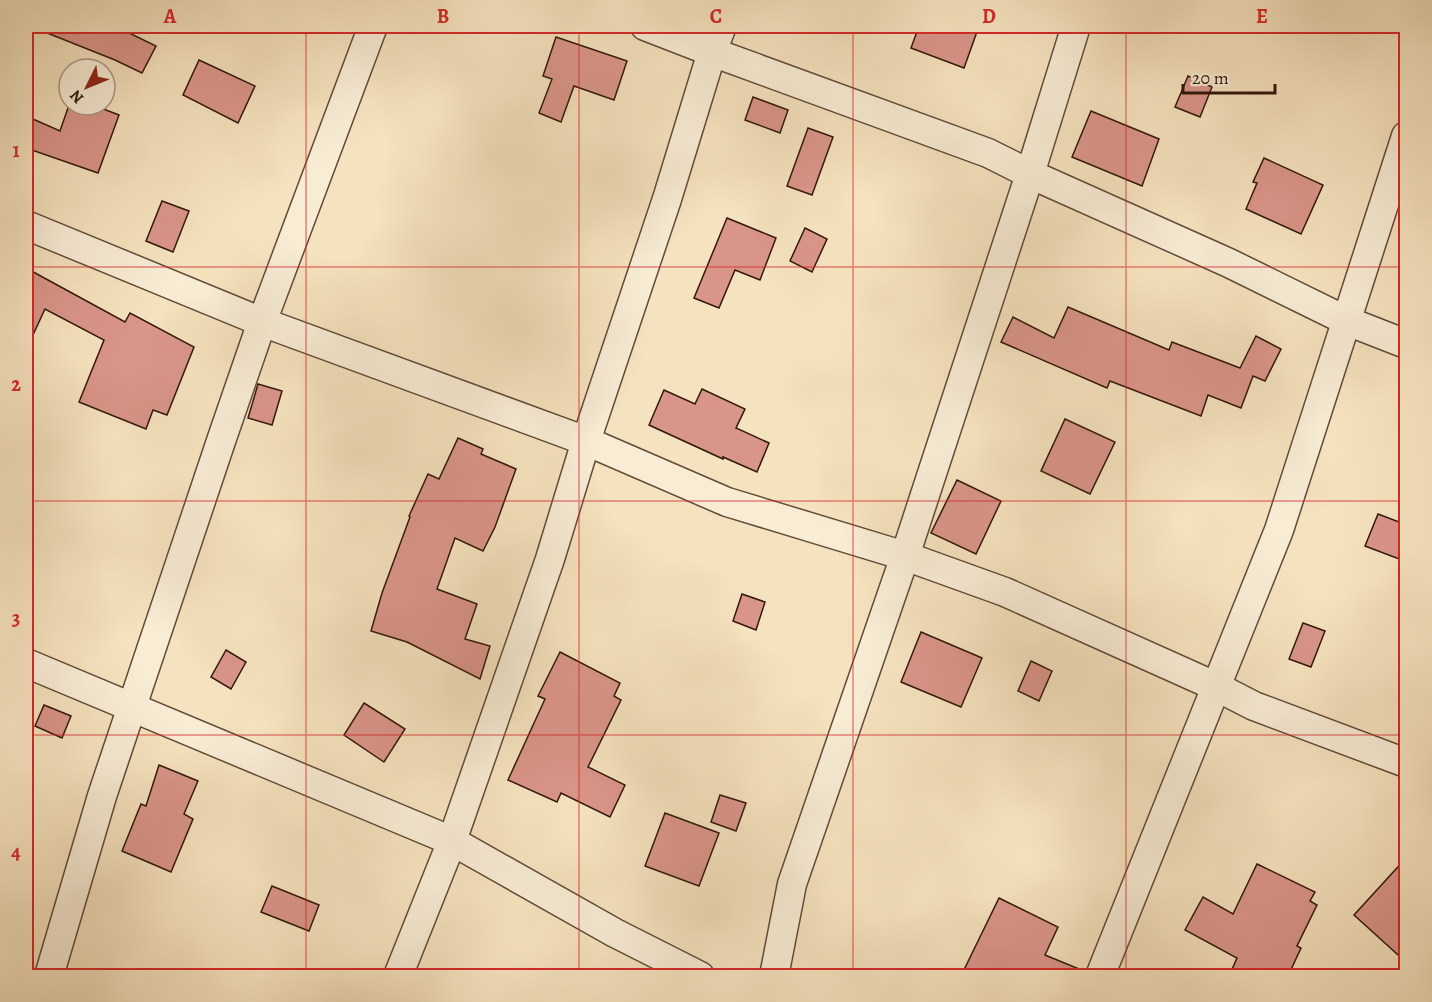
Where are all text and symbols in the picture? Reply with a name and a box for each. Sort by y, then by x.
text: A [163,3,177,30]
text: B [437,3,449,30]
text: C [710,3,722,30]
text: D [982,3,996,30]
text: E [1256,3,1268,30]
north arrow [57,57,117,117]
scale bar [1183,57,1274,95]
text: 20 m [1192,66,1229,90]
text: N [65,85,89,108]
text: 1 [12,137,20,164]
text: 2 [11,371,21,398]
text: 3 [12,605,20,632]
text: 4 [11,839,21,866]

